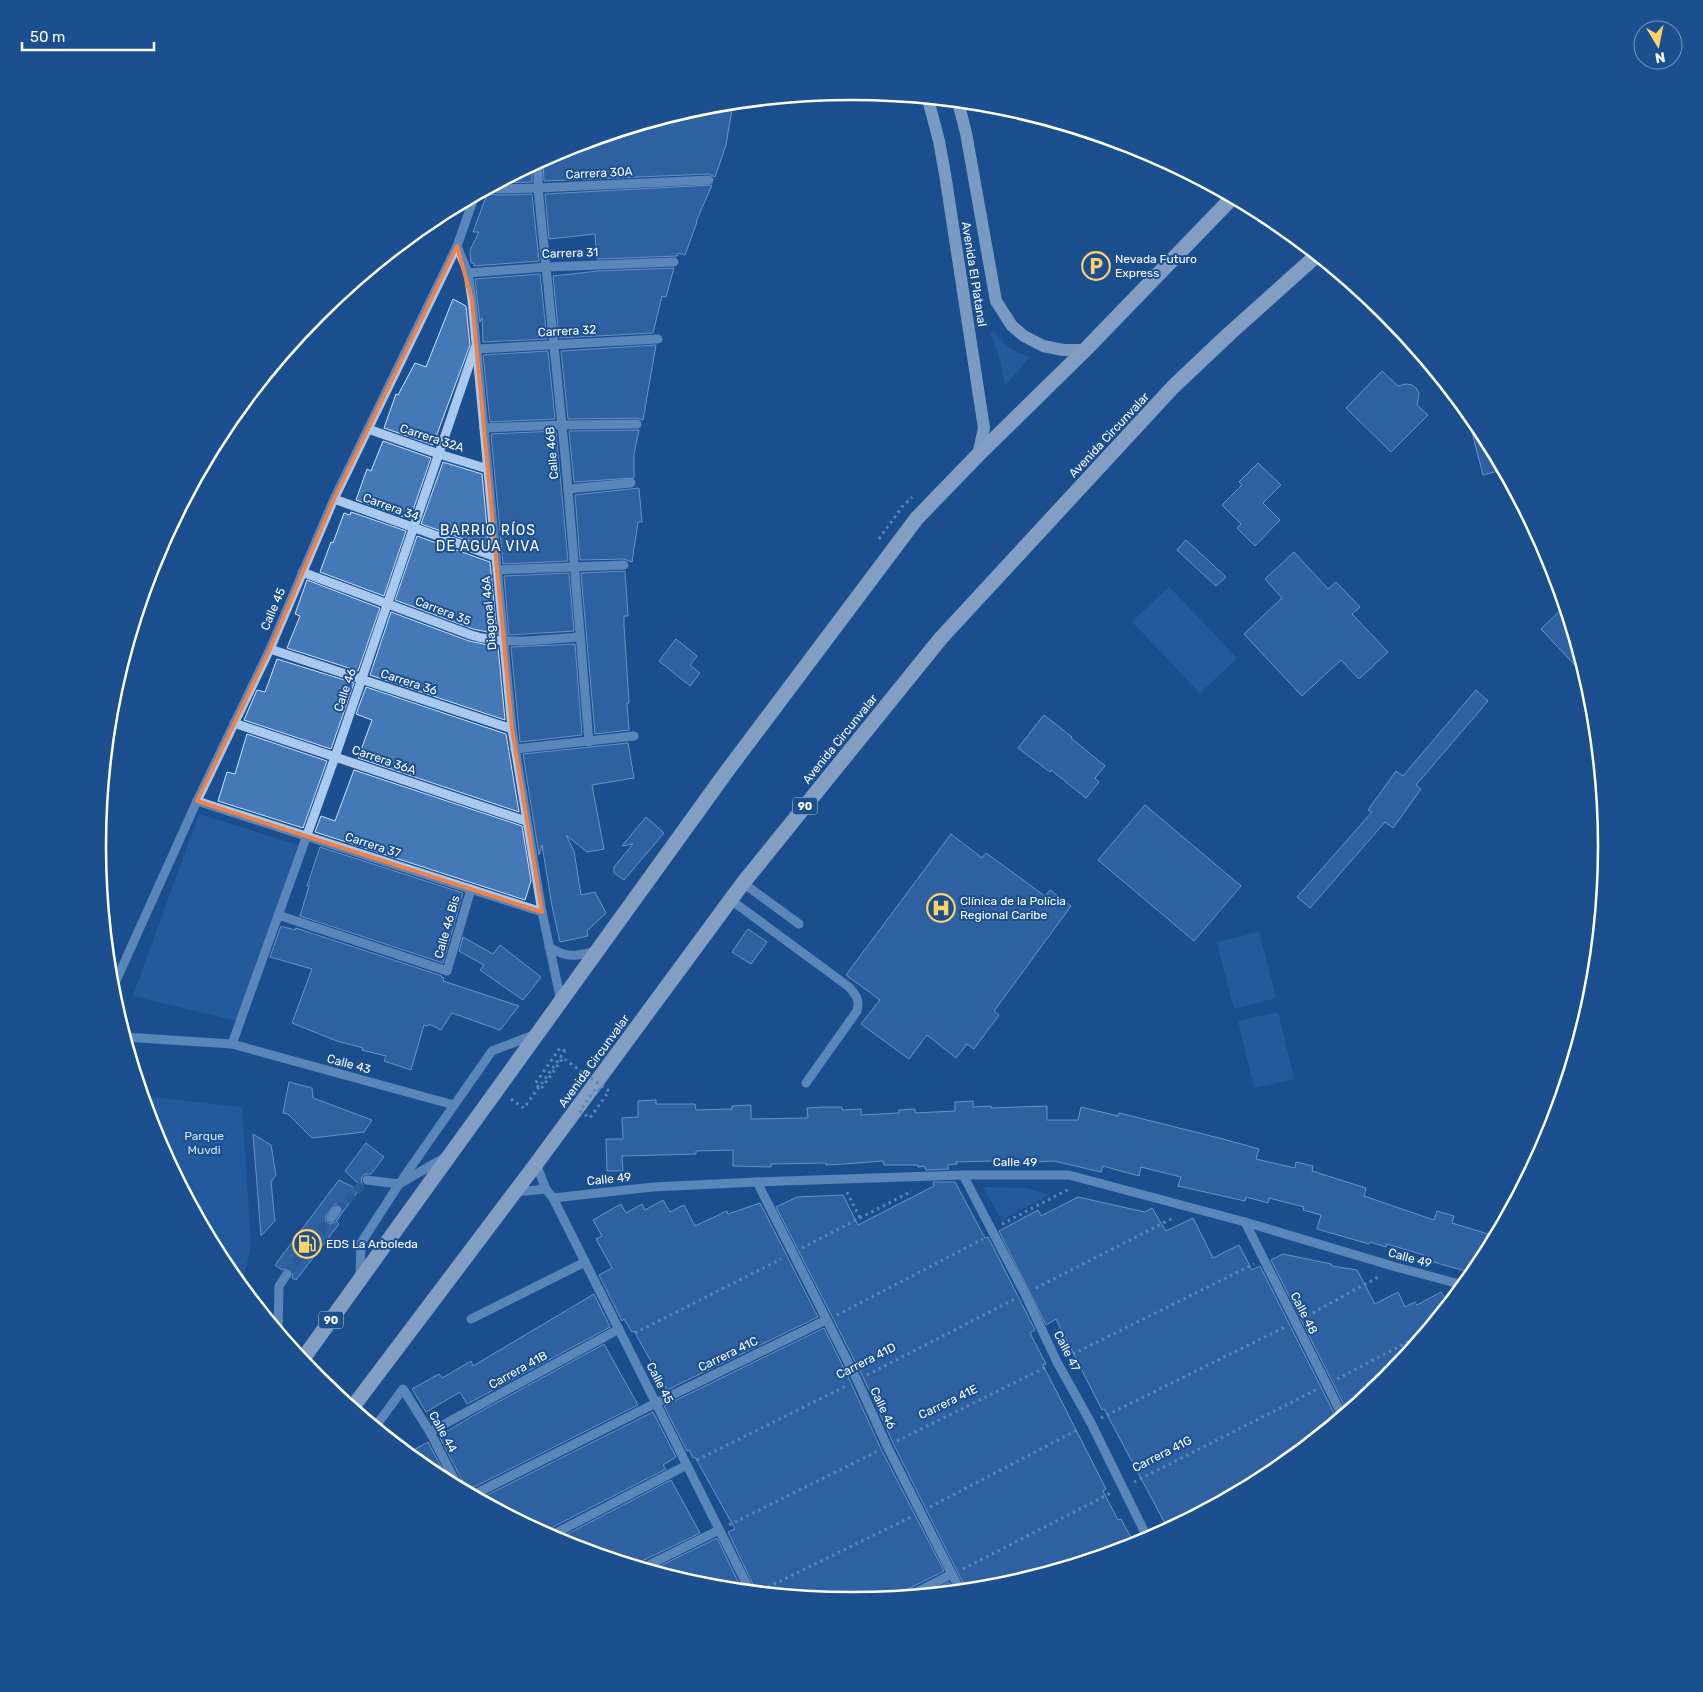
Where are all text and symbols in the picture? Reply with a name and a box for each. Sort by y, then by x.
scale bar [22,20,155,52]
north arrow [1633,20,1683,70]
text: 50 m [30,28,65,46]
text: N [1654,48,1667,67]
street label: Carrera 30A [565,164,633,182]
street label: Avenida El Platanal [959,220,989,328]
street label: Carrera 31 [542,245,598,261]
parking icon: Nevada Futuro Express [1081,251,1111,281]
place label: Nevada Futuro Express [1115,252,1197,280]
street label: Carrera 32 [537,322,597,340]
street label: Avenida Circunvalar [1066,389,1152,480]
street label: Carrera 32A [398,421,466,455]
street label: Calle 46B [543,426,561,480]
street label: Carrera 34 [361,490,422,524]
district label: BARRIO RÍOS DE AGUA VIVA [436,521,540,555]
street label: Diagonal 46A [479,575,499,651]
street label: Calle 45 [258,586,288,632]
street label: Carrera 35 [413,594,473,628]
street label: Carrera 36 [379,666,439,698]
street label: Calle 46 [331,667,359,713]
street label: Avenida Circunvalar [800,691,881,787]
street label: Carrera 36A [350,742,418,778]
road number: 90 [792,798,818,814]
street label: Carrera 37 [343,829,403,861]
hospital icon: Clínica de la Polícia Regional Caribe [926,893,956,923]
street label: Calle 46 Bis [431,894,463,960]
place label: Clínica de la Polícia Regional Caribe [960,894,1066,922]
street label: Avenida Circunvalar [556,1012,633,1110]
street label: Calle 43 [326,1051,372,1077]
park label: Parque Muvdi [184,1129,224,1157]
street label: Calle 49 [993,1155,1037,1169]
street label: Calle 49 [586,1170,632,1188]
fuel station icon: EDS La Arboleda [292,1229,322,1259]
place label: EDS La Arboleda [326,1237,418,1251]
street label: Calle 49 [1387,1245,1433,1271]
street label: Calle 48 [1288,1290,1320,1336]
road number: 90 [318,1312,344,1328]
street label: Calle 47 [1051,1328,1083,1374]
street label: Carrera 41C [696,1334,760,1374]
street label: Carrera 41D [834,1340,898,1382]
street label: Carrera 41B [486,1348,550,1392]
street label: Calle 45 [644,1360,676,1406]
street label: Carrera 41E [916,1382,980,1422]
street label: Calle 46 [867,1385,899,1431]
street label: Calle 44 [426,1409,460,1456]
street label: Carrera 41G [1130,1433,1194,1475]

